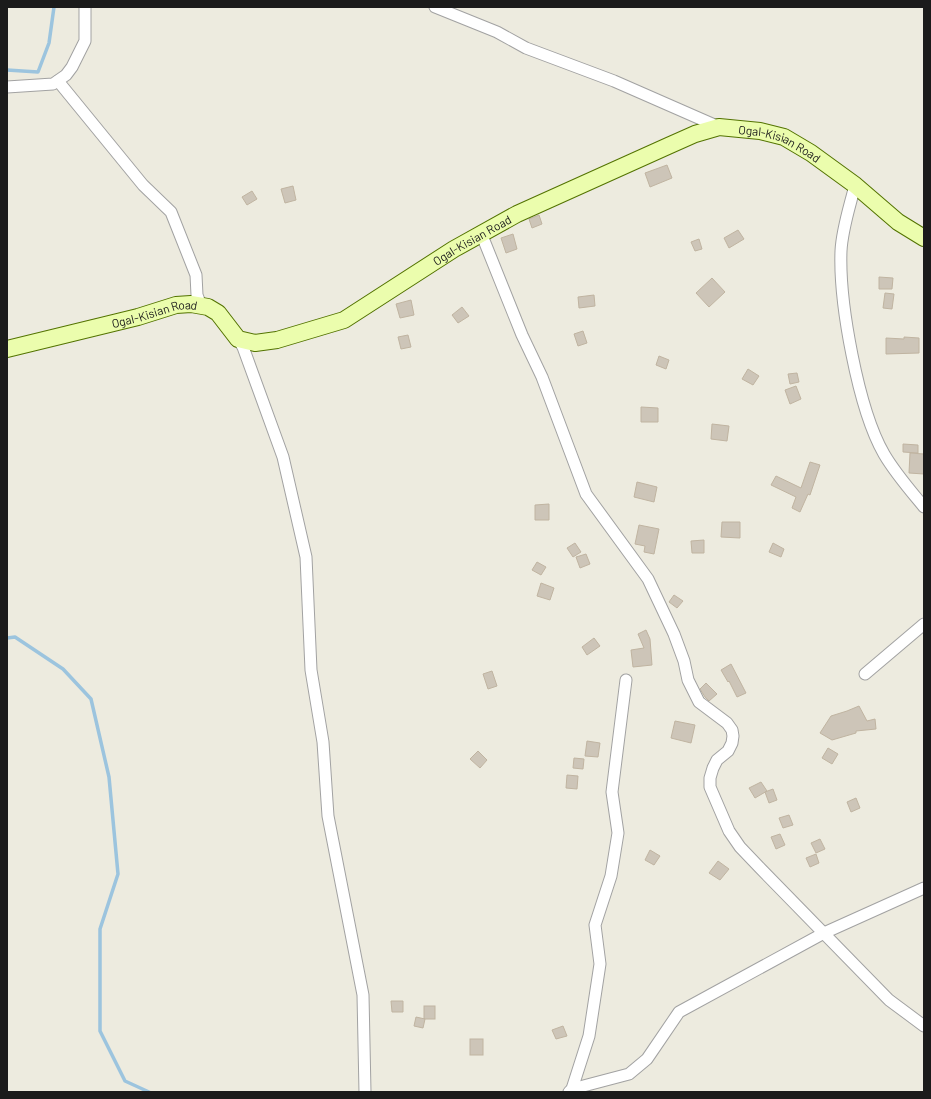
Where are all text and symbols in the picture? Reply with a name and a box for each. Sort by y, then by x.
street label: Ogal-Kisian Road [738,122,824,165]
street label: Ogal-Kisian Road [430,212,513,268]
street label: Ogal-Kisian Road [110,297,199,330]

